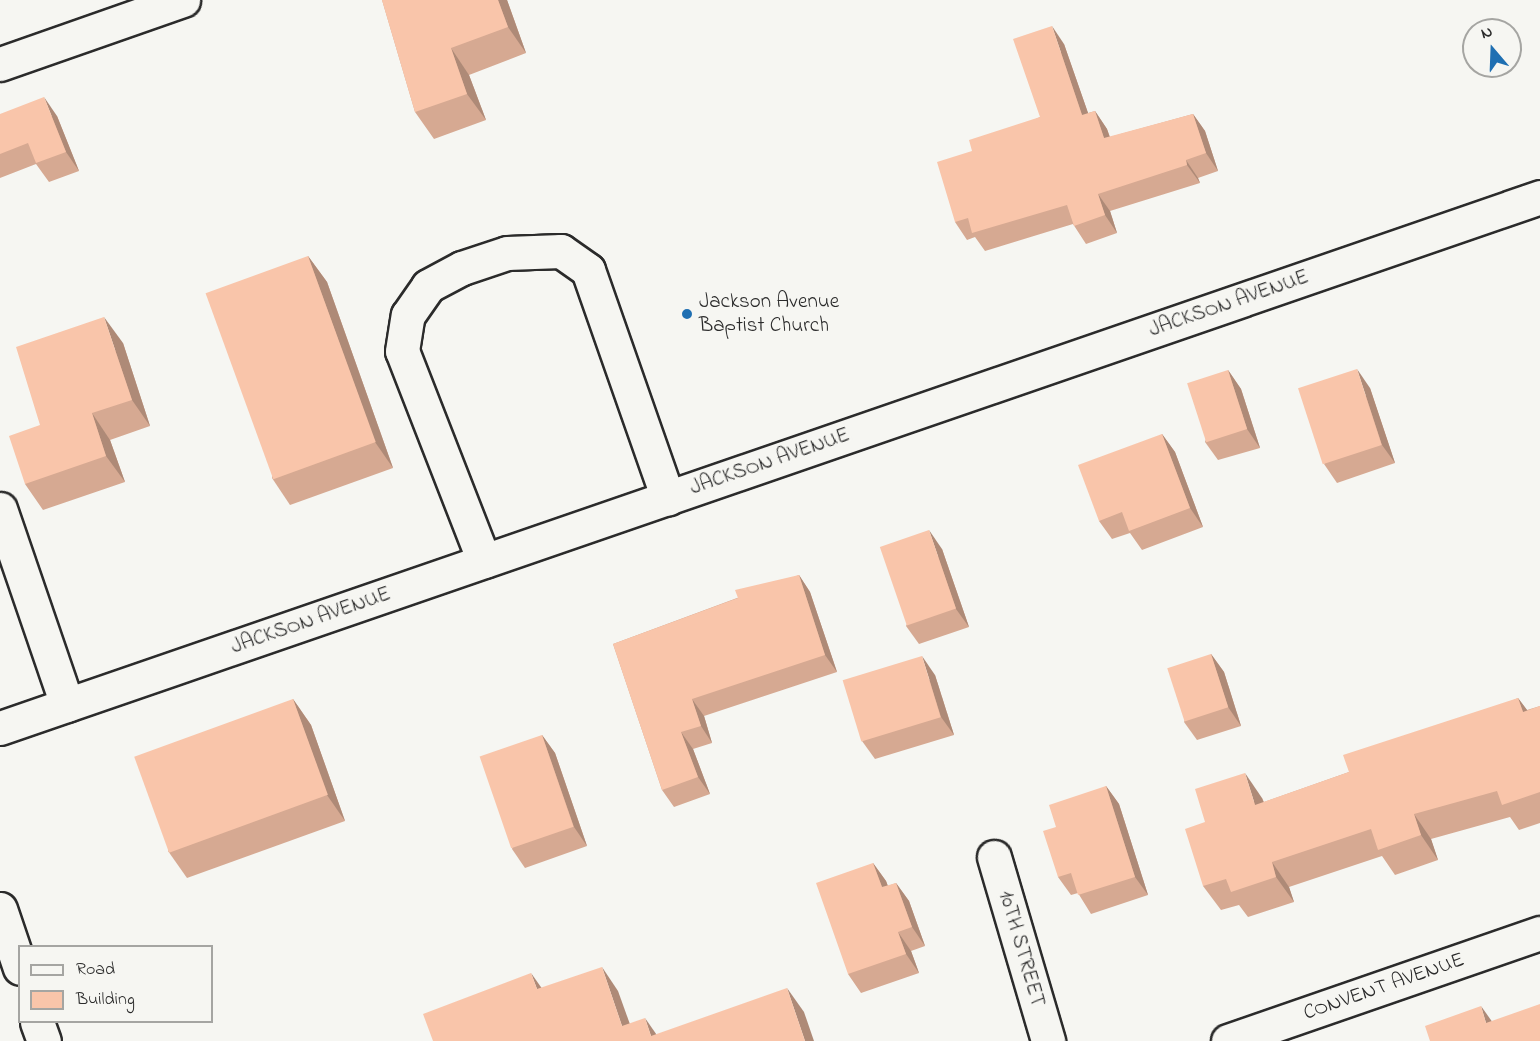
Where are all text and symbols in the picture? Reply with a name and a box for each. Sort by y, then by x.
north arrow [1462,18,1522,78]
text: N [1478,20,1496,46]
street label: JACKSON AVENUE [1146,265,1312,343]
place label: Jackson Avenue Baptist Church [699,289,839,339]
marker: Jackson Avenue Baptist Church [680,307,694,321]
street label: JACKSON AVENUE [687,423,853,501]
street label: JACKSON AVENUE [228,582,394,660]
street label: 10TH STREET [992,888,1050,1010]
legend [18,945,213,1023]
street label: CONVENT AVENUE [1300,948,1468,1026]
text: Road [76,957,115,983]
text: Building [76,987,135,1013]

